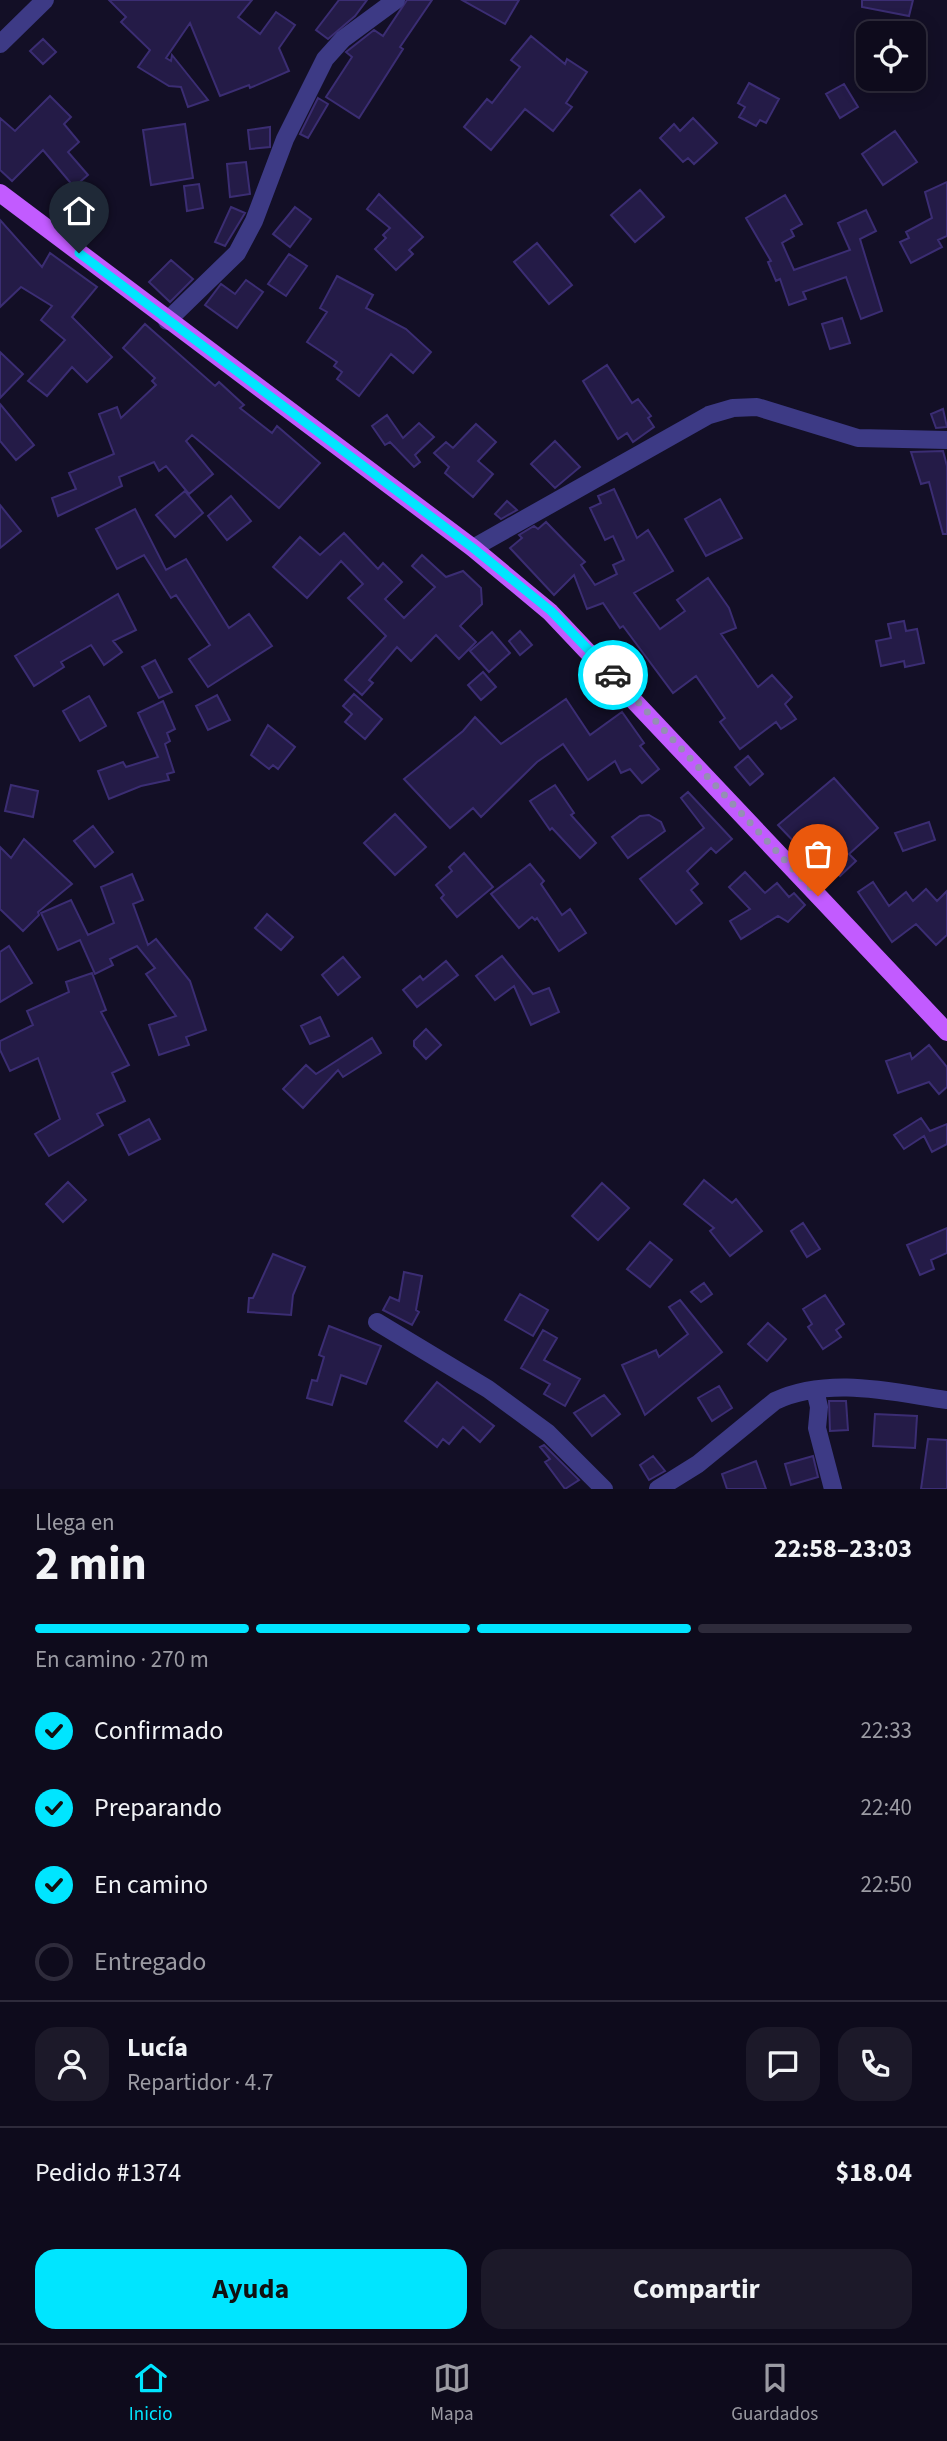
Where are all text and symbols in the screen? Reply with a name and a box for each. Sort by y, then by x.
map controls [856,21,926,91]
button: locate [856,21,926,91]
pin [49,181,109,253]
icon: home [60,192,98,230]
courier [578,640,648,710]
icon: car [594,656,632,694]
pin [788,824,848,896]
icon: bag [799,835,837,873]
text: Llega en [35,1506,115,1539]
text: 22:58–23:03 [774,1530,912,1567]
text: 2 min [35,1532,147,1597]
text: En camino · 270 m [35,1643,209,1676]
icon: check [35,1712,73,1750]
text: Confirmado [94,1712,223,1749]
text: 22:33 [861,1714,912,1747]
icon: check [35,1789,73,1827]
text: Preparando [94,1789,222,1826]
text: 22:40 [861,1791,912,1824]
icon: check [35,1866,73,1904]
text: En camino [94,1866,208,1903]
text: 22:50 [861,1868,912,1901]
text: Entregado [94,1943,206,1980]
button: person [35,2027,109,2101]
button: chat [746,2027,820,2101]
button: phone [838,2027,912,2101]
text: Lucía [127,2029,188,2066]
text: Repartidor · 4.7 [127,2066,273,2099]
text: Pedido #1374 [35,2154,181,2191]
text: $18.04 [836,2154,912,2191]
button: Ayuda [35,2249,467,2329]
button: Compartir [481,2249,912,2329]
tab: Inicio [129,2359,173,2428]
tab: Mapa [430,2359,474,2428]
tab: Guardados [731,2359,818,2428]

